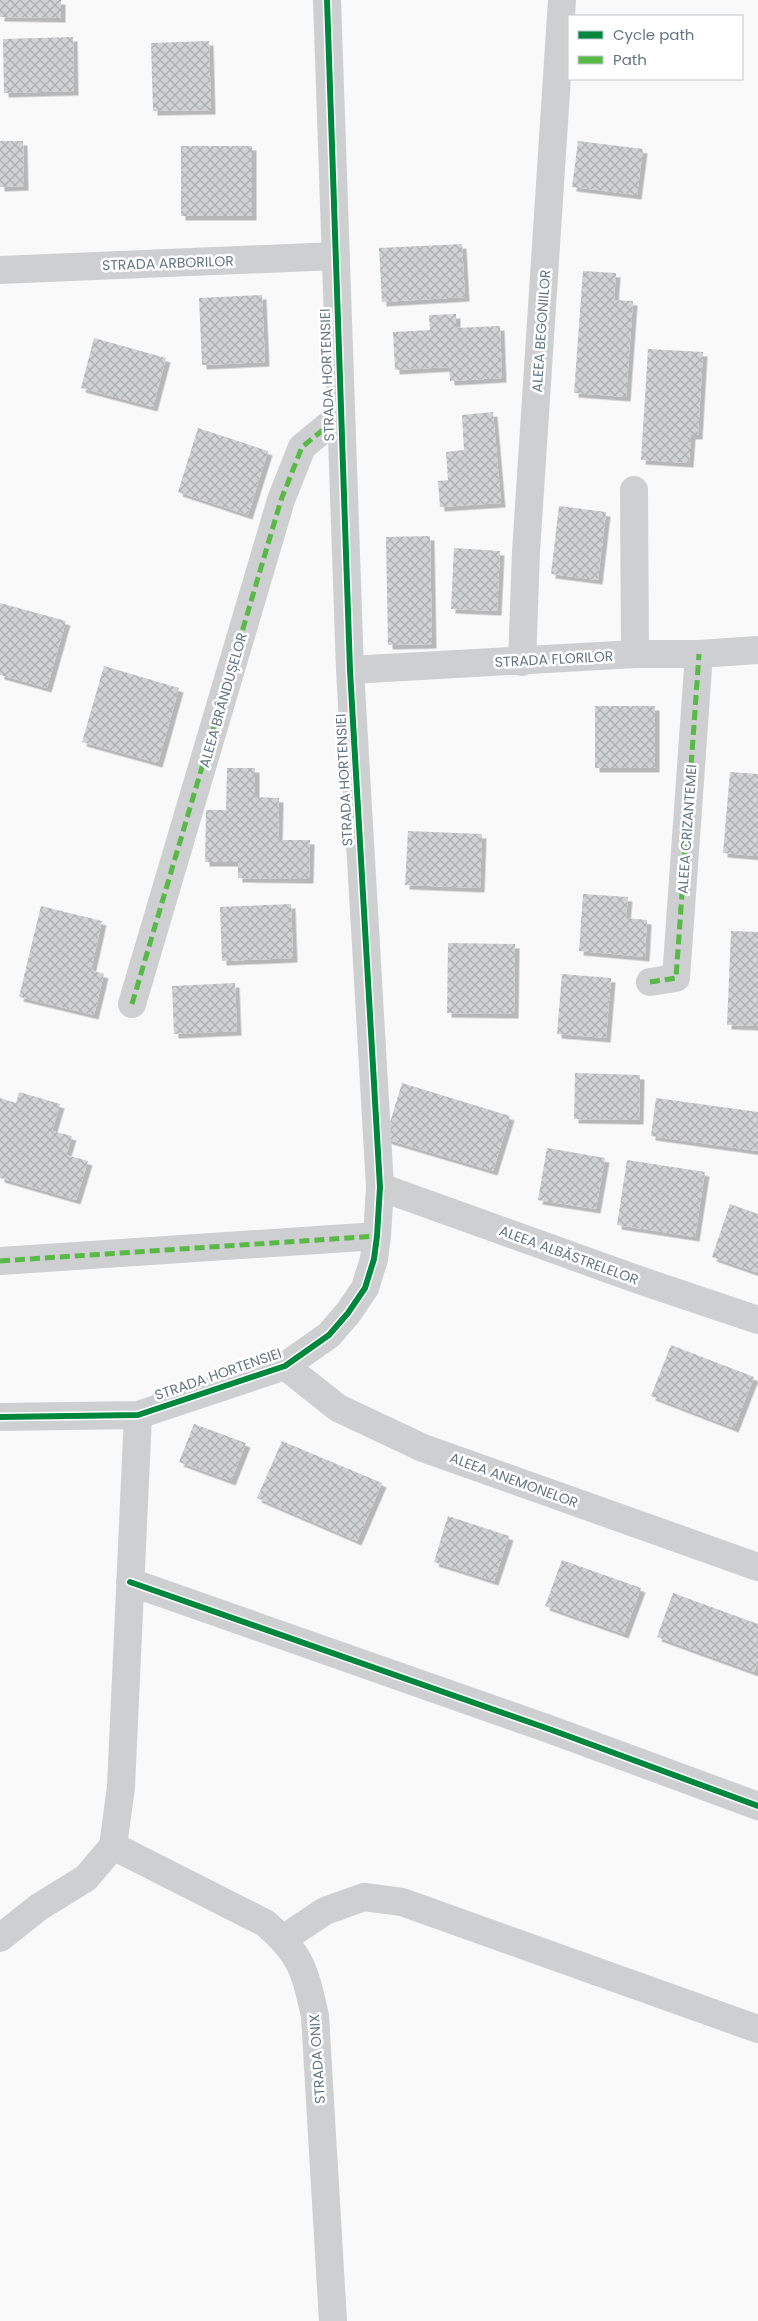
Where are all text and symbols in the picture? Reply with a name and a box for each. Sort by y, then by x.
legend [568,15,743,80]
text: Cycle path [613,24,694,45]
text: Path [613,49,647,70]
street label: STRADA ARBORILOR [102,251,234,275]
street label: ALEEA BEGONIILOR [527,269,555,393]
street label: STRADA HORTENSIEI [315,308,339,442]
street label: ALEEA BRÂNDUȘELOR [194,630,252,770]
street label: STRADA FLORILOR [494,646,614,672]
street label: STRADA HORTENSIEI [331,713,357,847]
street label: ALEEA CRIZANTEMEI [672,763,702,895]
street label: ALEEA ALBĂSTRELELOR [497,1220,641,1290]
street label: STRADA HORTENSIEI [152,1343,284,1405]
street label: ALEEA ANEMONELOR [447,1447,581,1513]
street label: STRADA ONIX [304,2013,330,2104]

